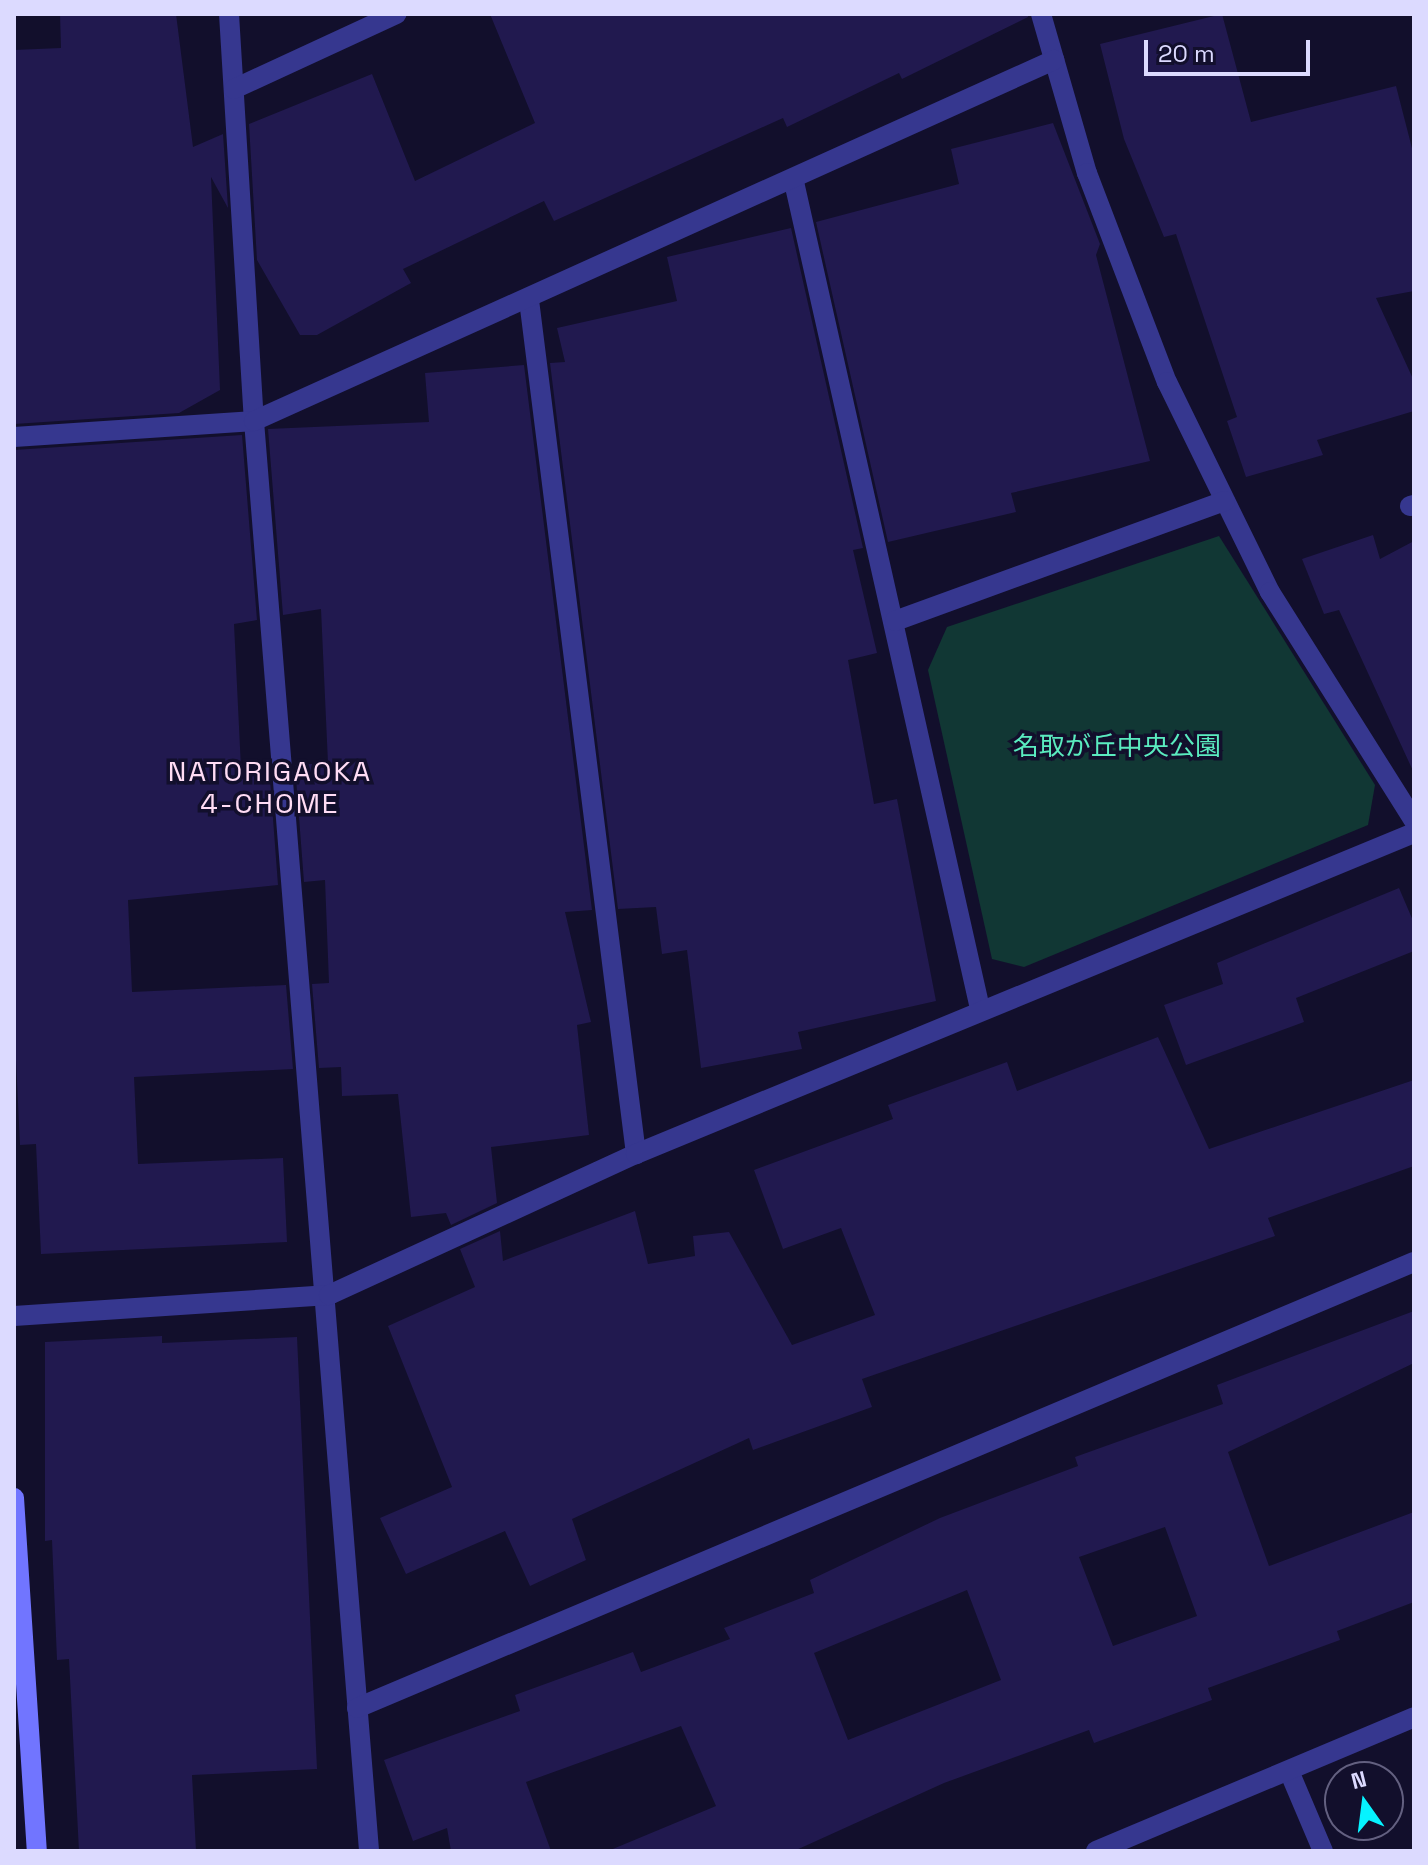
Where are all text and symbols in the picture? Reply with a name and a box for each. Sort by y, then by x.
scale bar [1148,24,1314,74]
text: 20 m [1158,38,1215,69]
park label: 名取が丘中央公園 [1013,731,1221,763]
district label: NATORIGAOKA 4-CHOME [168,754,372,820]
north arrow [1324,1761,1404,1841]
text: N [1348,1764,1369,1795]

